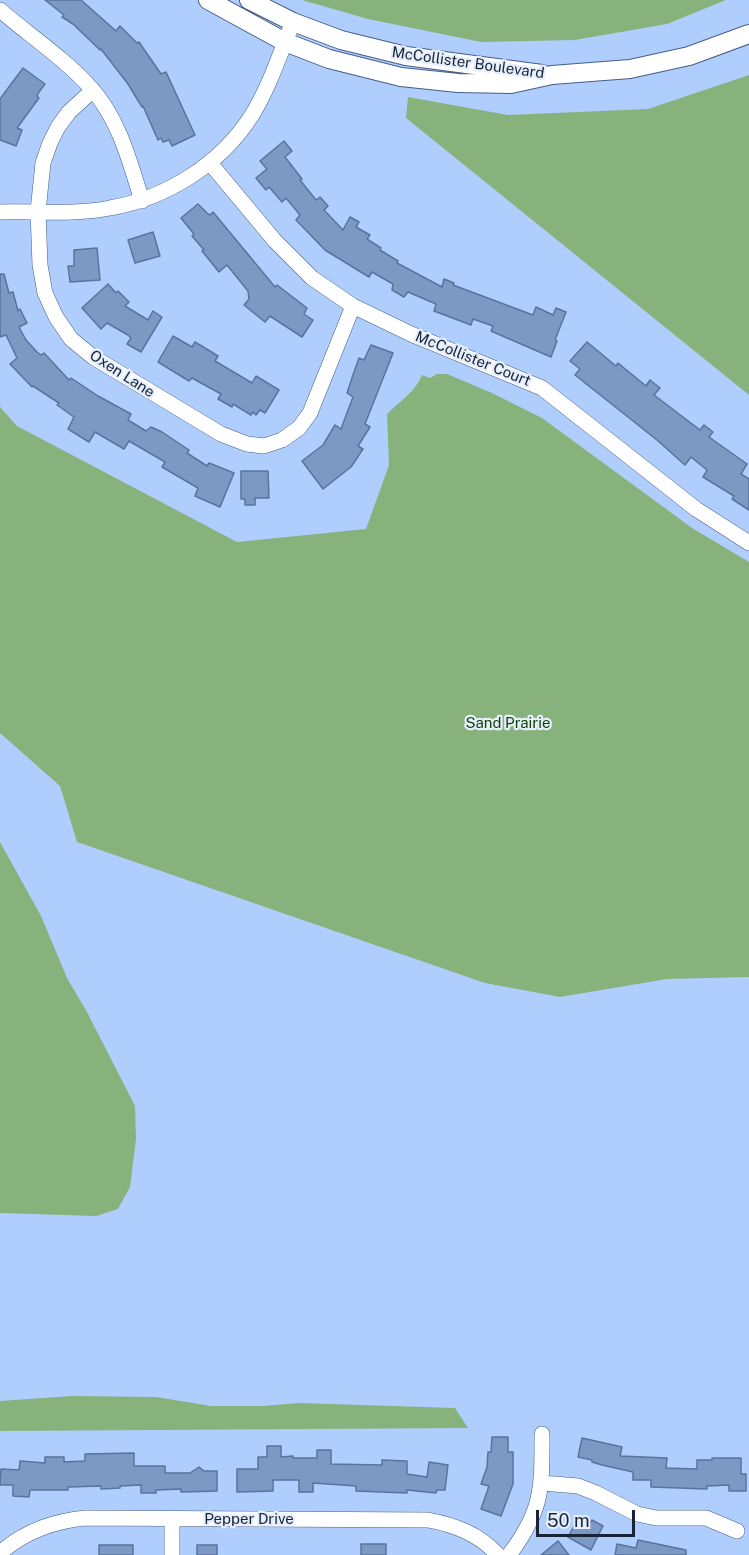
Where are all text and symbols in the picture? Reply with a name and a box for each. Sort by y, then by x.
street label: McCollister Boulevard [391,43,545,83]
street label: McCollister Court [413,328,533,390]
street label: Oxen Lane [86,346,158,402]
park label: Sand Prairie [466,714,550,732]
scale bar [539,1498,638,1536]
street label: Pepper Drive [204,1510,294,1528]
text: 50 m [547,1510,590,1531]

